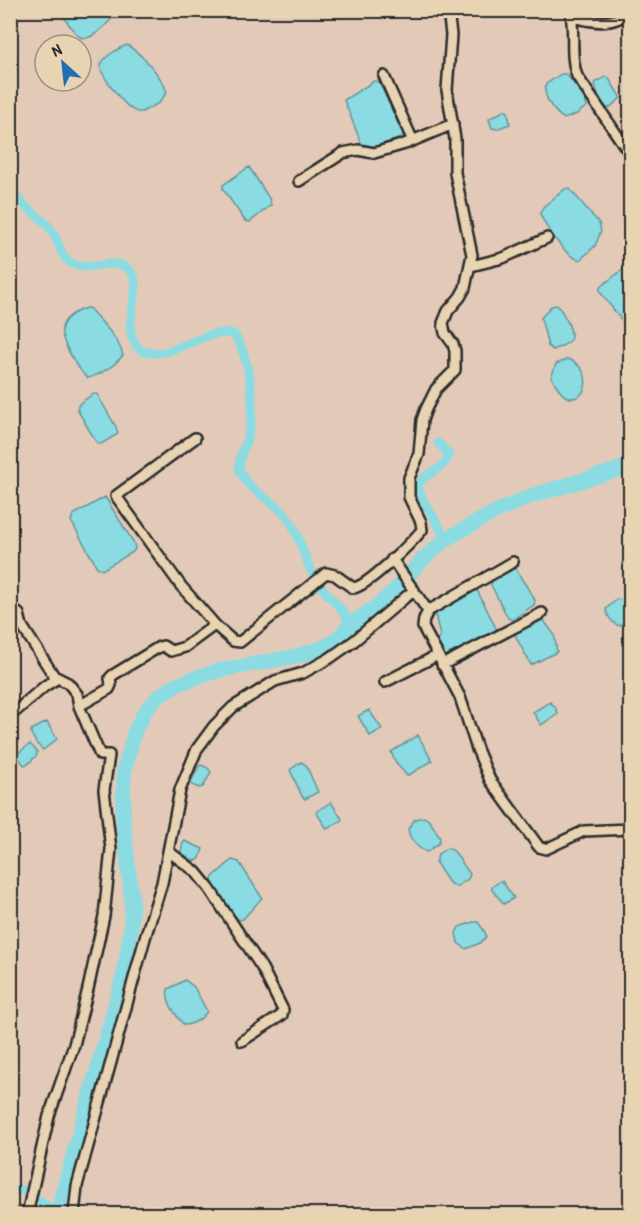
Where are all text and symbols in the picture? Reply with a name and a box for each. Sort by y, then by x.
north arrow [33,33,93,93]
text: N [47,38,65,61]

